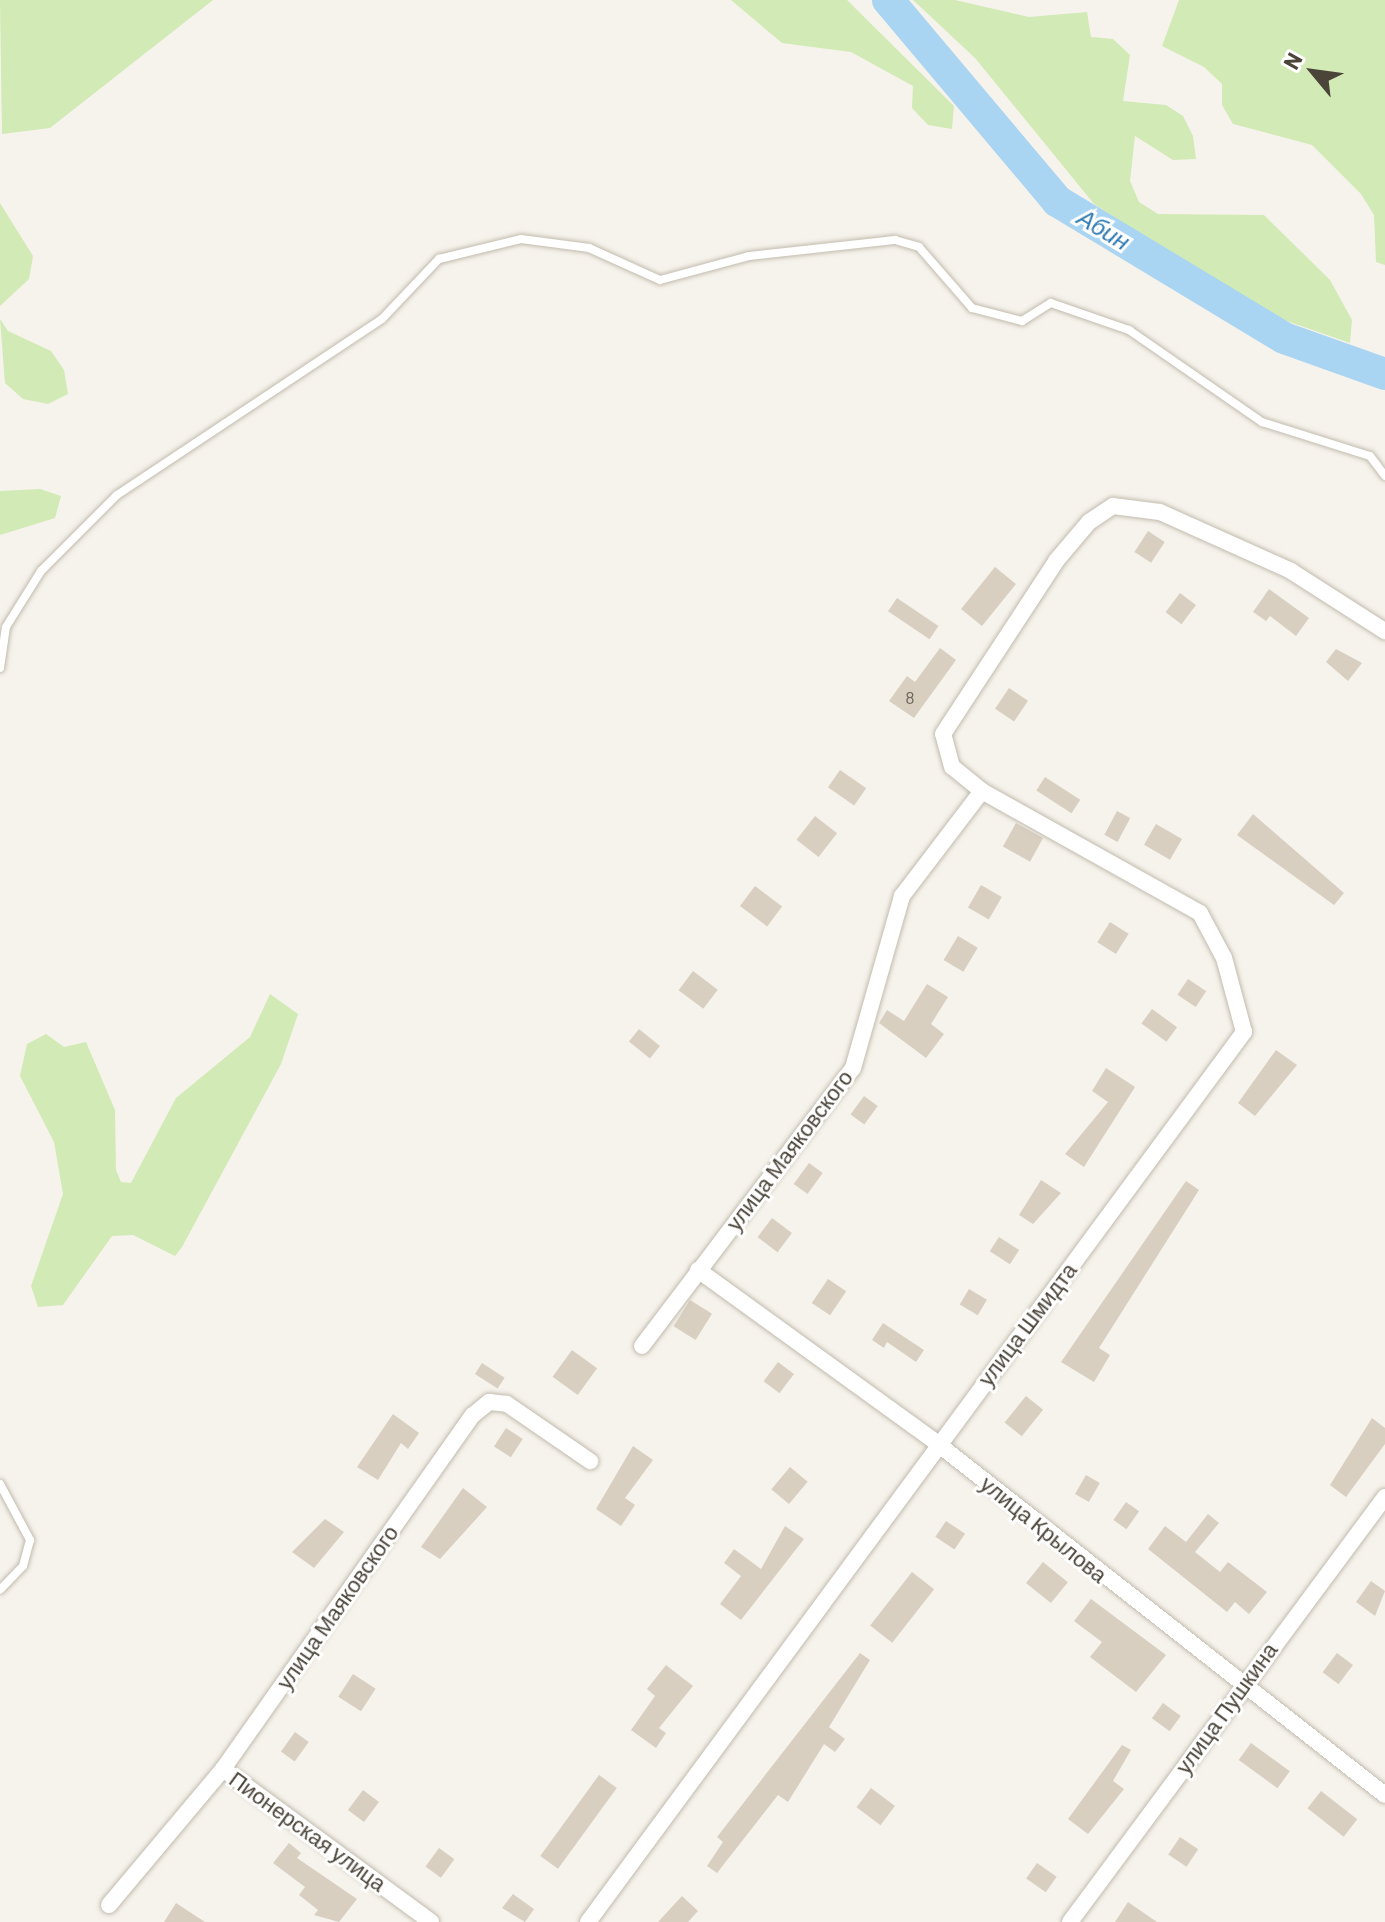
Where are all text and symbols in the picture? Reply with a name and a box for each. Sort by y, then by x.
north arrow [1273,32,1353,112]
text: N [1277,48,1307,73]
water label: Абин [1073,202,1135,256]
house number: 8 [905,686,915,708]
street label: улица Маяковского [720,1065,858,1235]
street label: улица Шмидта [972,1257,1082,1391]
street label: улица Крылова [976,1470,1112,1588]
street label: улица Маяковского [271,1520,403,1694]
street label: улица Пушкина [1170,1637,1282,1779]
street label: Пионерская улица [225,1765,391,1897]

